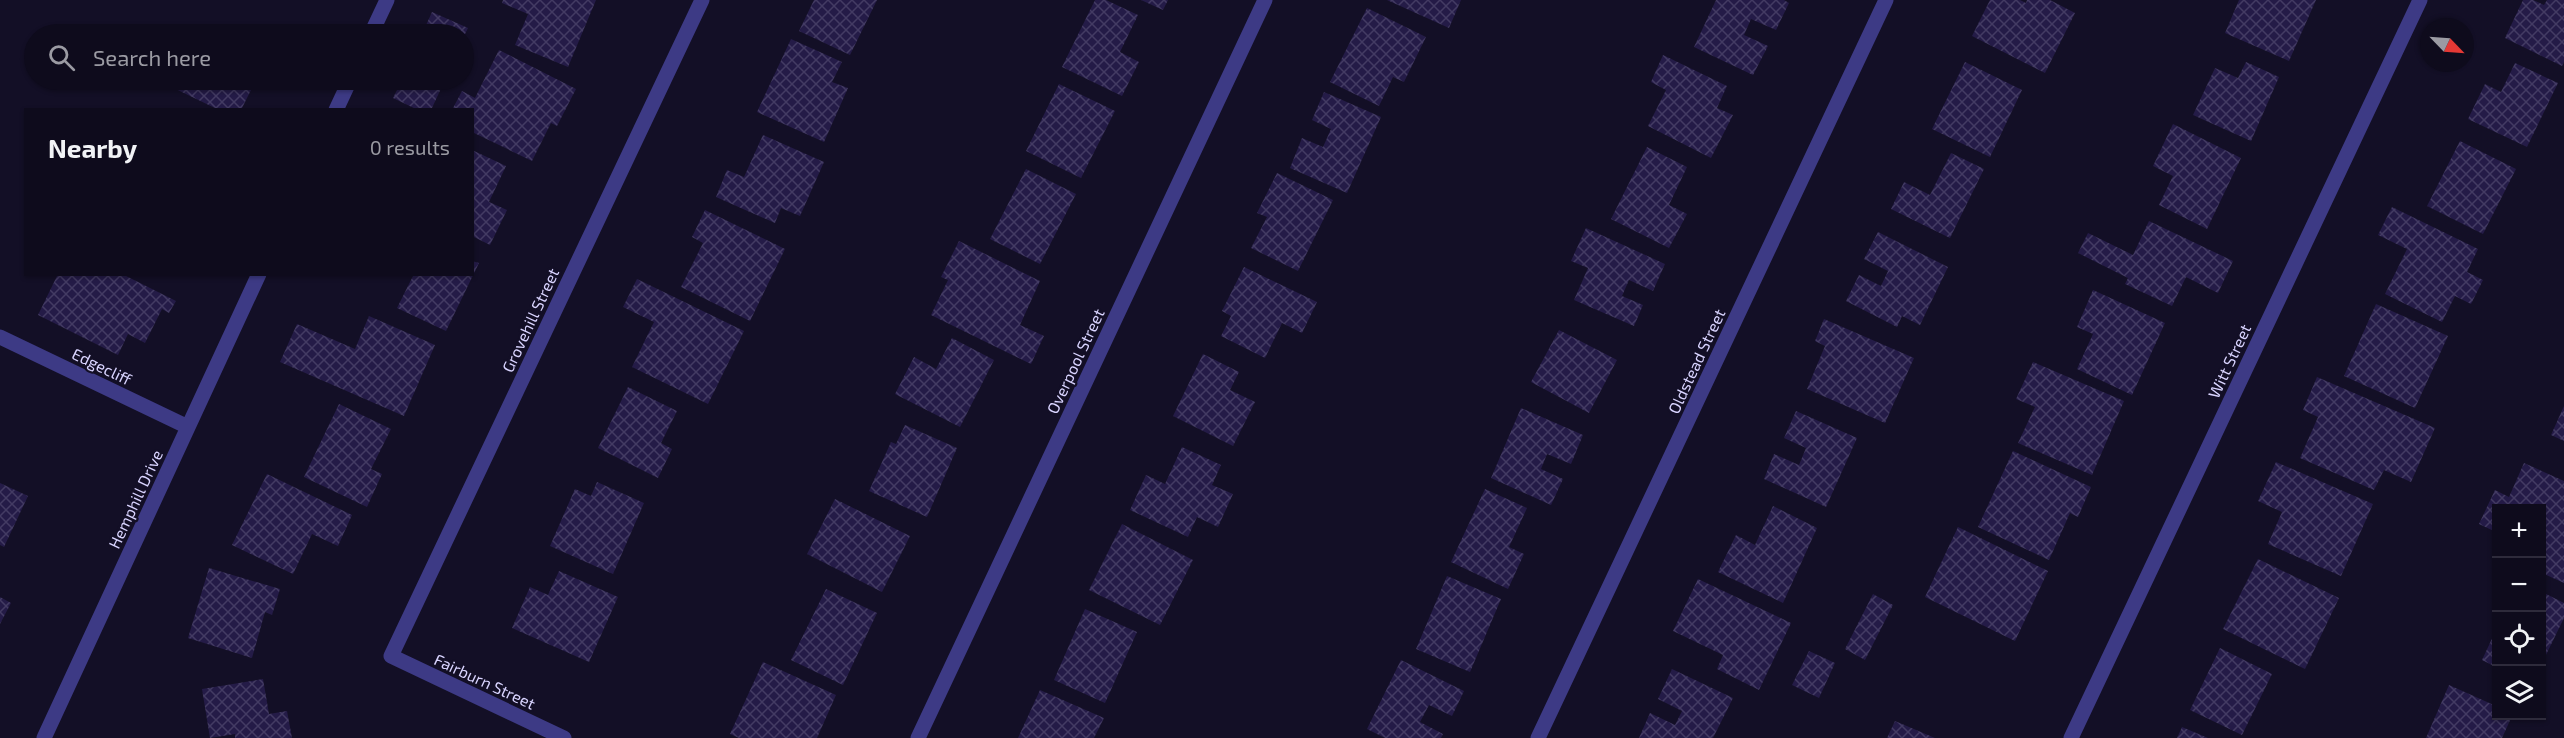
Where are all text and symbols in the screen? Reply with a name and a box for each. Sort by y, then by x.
north arrow [2420,18,2474,72]
search box [24,24,474,90]
icon: search [45,41,78,74]
text: Search here [93,44,211,70]
text: Nearby [48,132,137,163]
text: 0 results [370,135,450,159]
street label: Grovehill Street [498,265,562,375]
street label: Overpool Street [1042,305,1108,417]
street label: Oldstead Street [1663,306,1729,416]
street label: Witt Street [2204,321,2254,401]
street label: Edgecliff [69,344,135,389]
street label: Hemphill Drive [104,447,166,551]
map controls [2492,504,2546,720]
button: + [2492,504,2546,558]
button: − [2492,558,2546,612]
button: locate [2492,612,2546,666]
street label: Fairburn Street [431,649,539,713]
button: layers [2492,666,2546,720]

